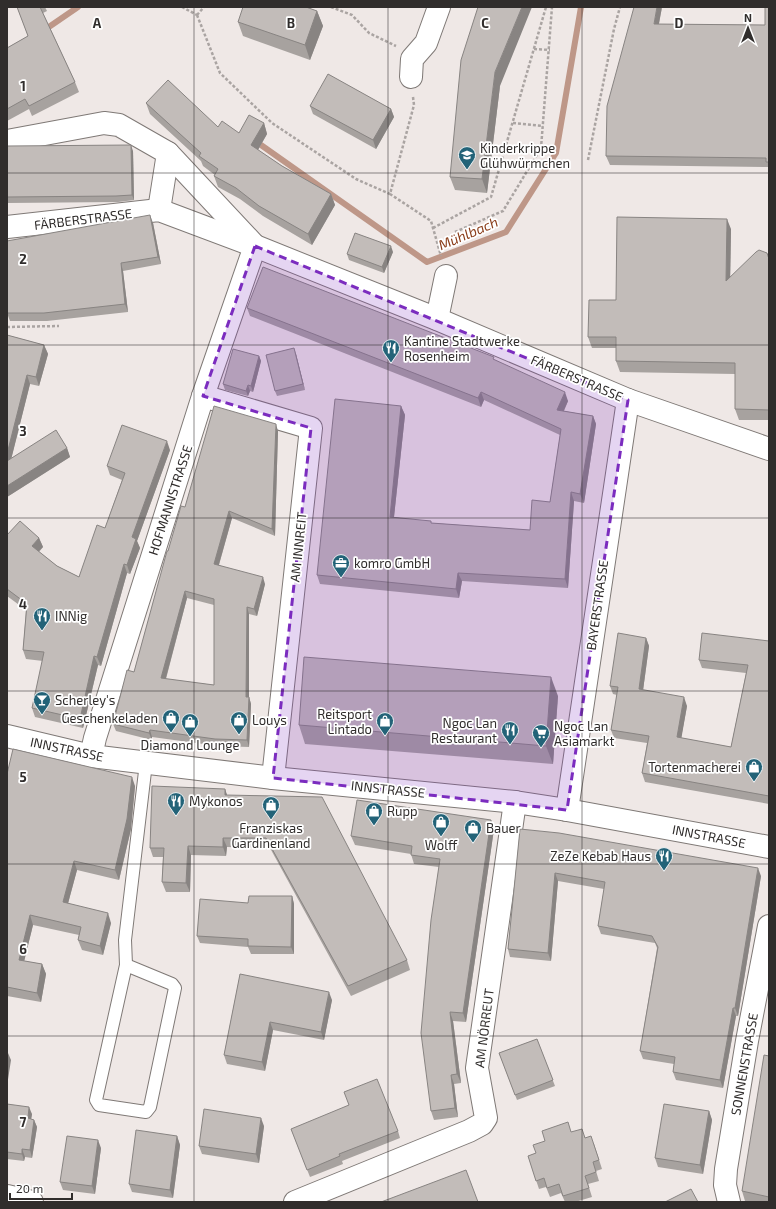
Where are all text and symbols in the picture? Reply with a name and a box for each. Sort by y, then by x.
north arrow [728,8,768,48]
text: N [744,11,752,24]
text: A [93,15,102,31]
text: B [287,15,295,31]
text: C [481,15,489,31]
text: D [675,15,684,31]
text: 1 [20,78,26,94]
place label: Kinderkrippe Glühwürmchen [480,140,570,171]
school or university icon: Kinderkrippe Glühwürmchen [457,145,477,170]
street label: FÄRBERSTRASSE [33,205,133,233]
water label: Mühlbach [436,213,500,253]
text: 2 [19,251,27,267]
place label: Kantine Stadtwerke Rosenheim [404,333,520,364]
restaurant icon: Kantine Stadtwerke Rosenheim [381,338,401,363]
street label: FÄRBERSTRASSE [528,351,626,405]
text: 3 [19,423,27,439]
street label: HOFMANNSTRASSE [145,443,195,557]
street label: AM INNREIT [286,511,310,583]
office icon: komro GmbH [331,553,351,578]
place label: komro GmbH [354,555,430,571]
street label: BAYERSTRASSE [583,559,611,651]
text: 4 [19,596,27,612]
restaurant icon: INNig [32,606,52,631]
place label: INNig [55,608,87,624]
bar icon: Scherley's [32,690,52,715]
place label: Scherley's [55,692,115,708]
place label: Reitsport Lintado [317,706,372,737]
shop icon: Geschenkeladen [161,708,181,733]
place label: Geschenkeladen [61,710,158,726]
shop icon: Louys [229,710,249,735]
shop icon: Reitsport Lintado [375,711,395,736]
shop icon: Diamond Lounge [180,712,200,737]
place label: Louys [252,712,287,728]
place label: Ngoc Lan Restaurant [431,715,497,746]
place label: Ngoc Lan Asiamarkt [554,718,614,749]
restaurant icon: Ngoc Lan Restaurant [500,720,520,745]
supermarket icon: Ngoc Lan Asiamarkt [531,723,551,748]
street label: INNSTRASSE [29,733,105,765]
place label: Diamond Lounge [141,737,239,753]
shop icon: Tortenmacherei [744,757,764,782]
place label: Tortenmacherei [648,759,741,775]
text: 5 [19,769,27,785]
street label: INNSTRASSE [350,777,426,801]
restaurant icon: Mykonos [166,791,186,816]
place label: Mykonos [189,793,243,809]
shop icon: Franziskas Gardinenland [261,795,281,820]
shop icon: Rupp [364,801,384,826]
place label: Rupp [387,803,418,819]
shop icon: Wolff [431,812,451,837]
shop icon: Bauer [463,818,483,843]
place label: Franziskas Gardinenland [231,820,311,851]
place label: Bauer [486,820,521,836]
street label: INNSTRASSE [671,821,747,851]
place label: Wolff [425,837,458,853]
restaurant icon: ZeZe Kebab Haus [654,846,674,871]
place label: ZeZe Kebab Haus [550,848,651,864]
text: 6 [19,941,27,957]
street label: AM NÖRREUT [471,987,497,1069]
street label: SONNENSTRASSE [727,1012,761,1116]
text: 7 [20,1114,27,1130]
scale bar [10,1175,72,1201]
text: 20 m [16,1181,43,1195]

